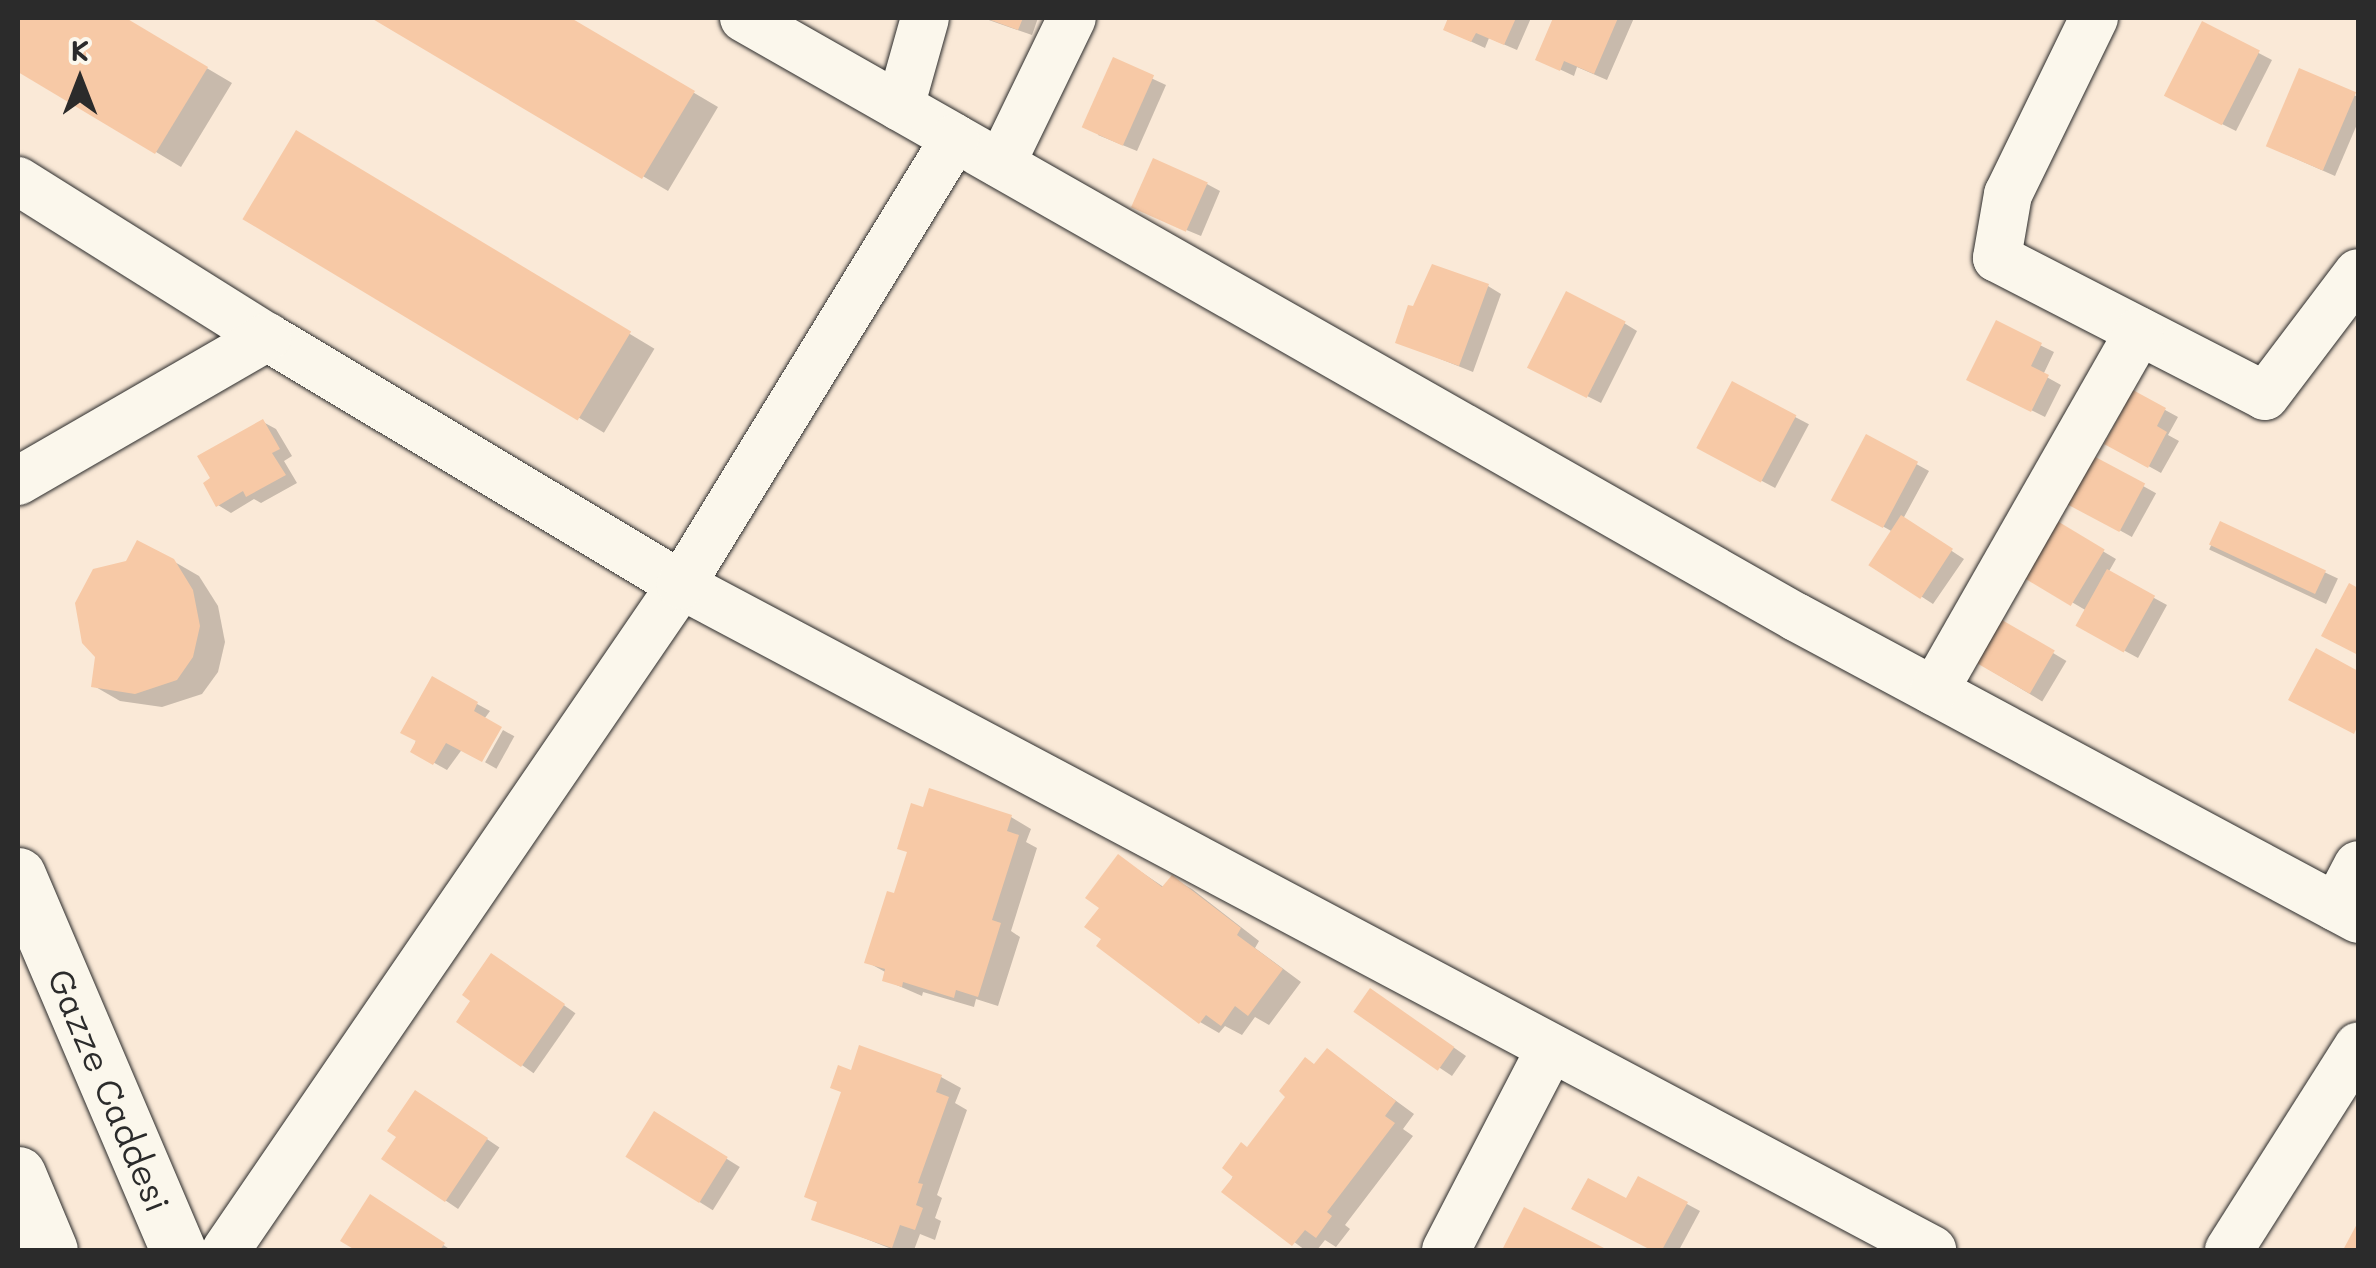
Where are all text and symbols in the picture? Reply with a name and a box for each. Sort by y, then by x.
north arrow [30,30,130,130]
text: K [71,32,89,68]
street label: Gazze Caddesi [40,962,180,1218]

